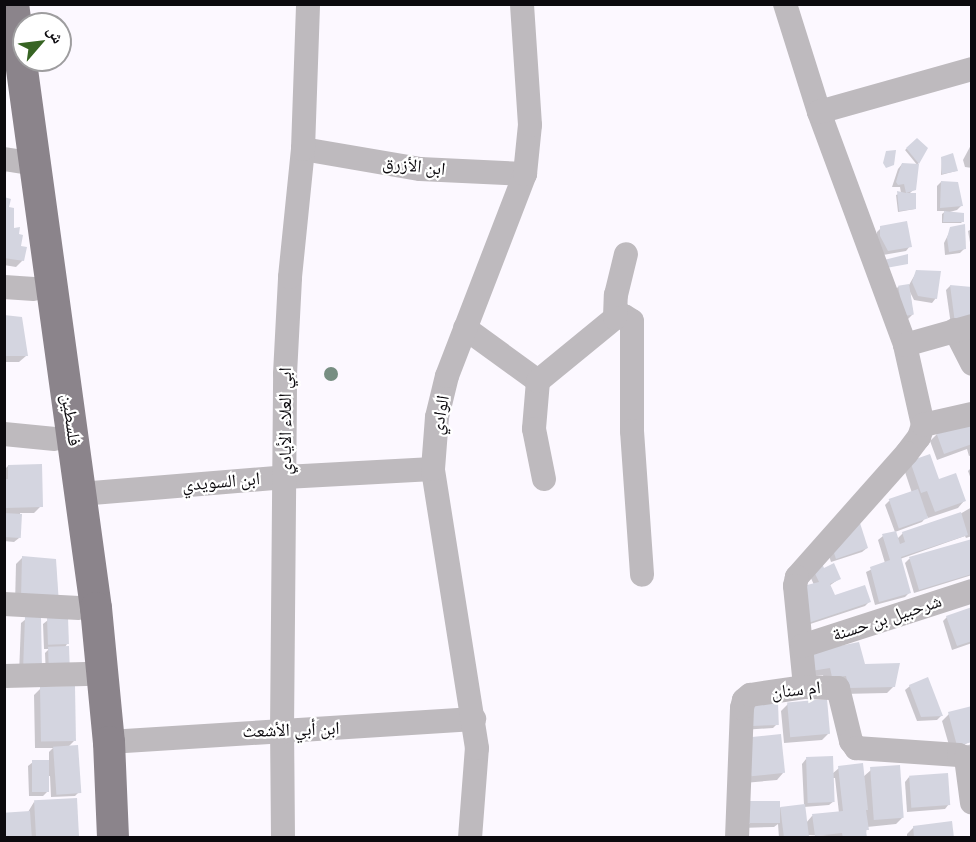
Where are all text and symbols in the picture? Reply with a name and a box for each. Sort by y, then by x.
north arrow [12,12,72,72]
text: ش [43,22,69,47]
street label: ابن الأزرق [381,152,447,180]
street label: ابي العلاء الأيادي [274,367,296,475]
street label: فلسطين [57,393,85,447]
street label: الوادي [426,394,454,436]
street label: ابن السويدي [181,468,261,496]
street label: شرحبيل بن حسنة [830,590,944,646]
street label: ام سنان [770,677,822,703]
street label: ابن أبي الأشعث [242,718,340,742]

